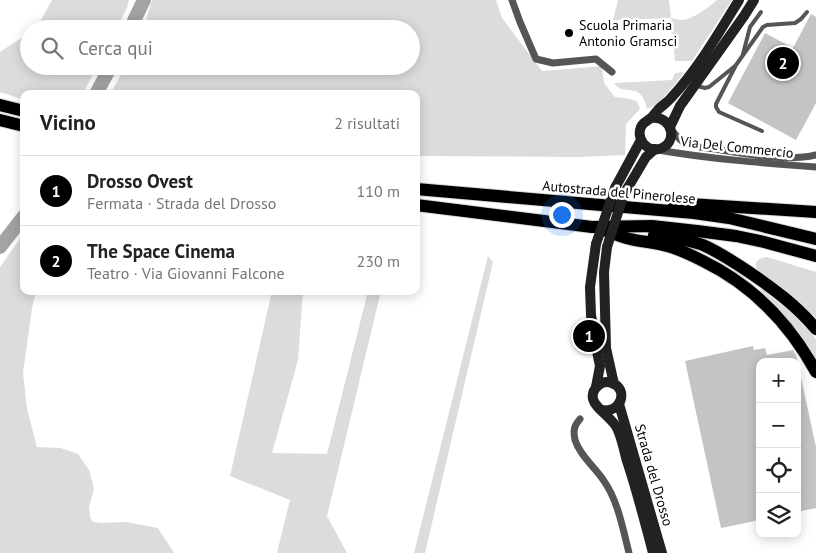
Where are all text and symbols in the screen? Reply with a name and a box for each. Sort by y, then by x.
place label: Scuola Primaria Antonio Gramsci [579,16,677,50]
search box [20,20,420,75]
marker: Scuola Primaria Antonio Gramsci [563,27,575,39]
icon: search [38,34,66,62]
text: Cerca qui [78,36,153,60]
pin: 2 [767,44,799,82]
text: Vicino [40,109,96,136]
text: 2 risultati [334,113,400,133]
street label: Via Del Commercio [679,132,794,162]
text: Drosso Ovest [87,169,193,193]
street label: Autostrada del Pinerolese [542,176,696,208]
text: 1 [51,181,61,201]
text: 110 m [357,181,400,201]
text: Fermata · Strada del Drosso [87,193,276,213]
your location [549,202,575,228]
text: The Space Cinema [87,239,235,263]
text: 2 [51,251,61,271]
text: 230 m [357,251,400,271]
text: Teatro · Via Giovanni Falcone [87,263,285,283]
pin: 1 [573,317,605,355]
map controls [756,358,801,538]
button: + [756,358,801,403]
button: − [756,403,801,448]
street label: Strada del Drosso [631,422,677,528]
button: locate [756,448,801,493]
button: layers [756,493,801,538]

